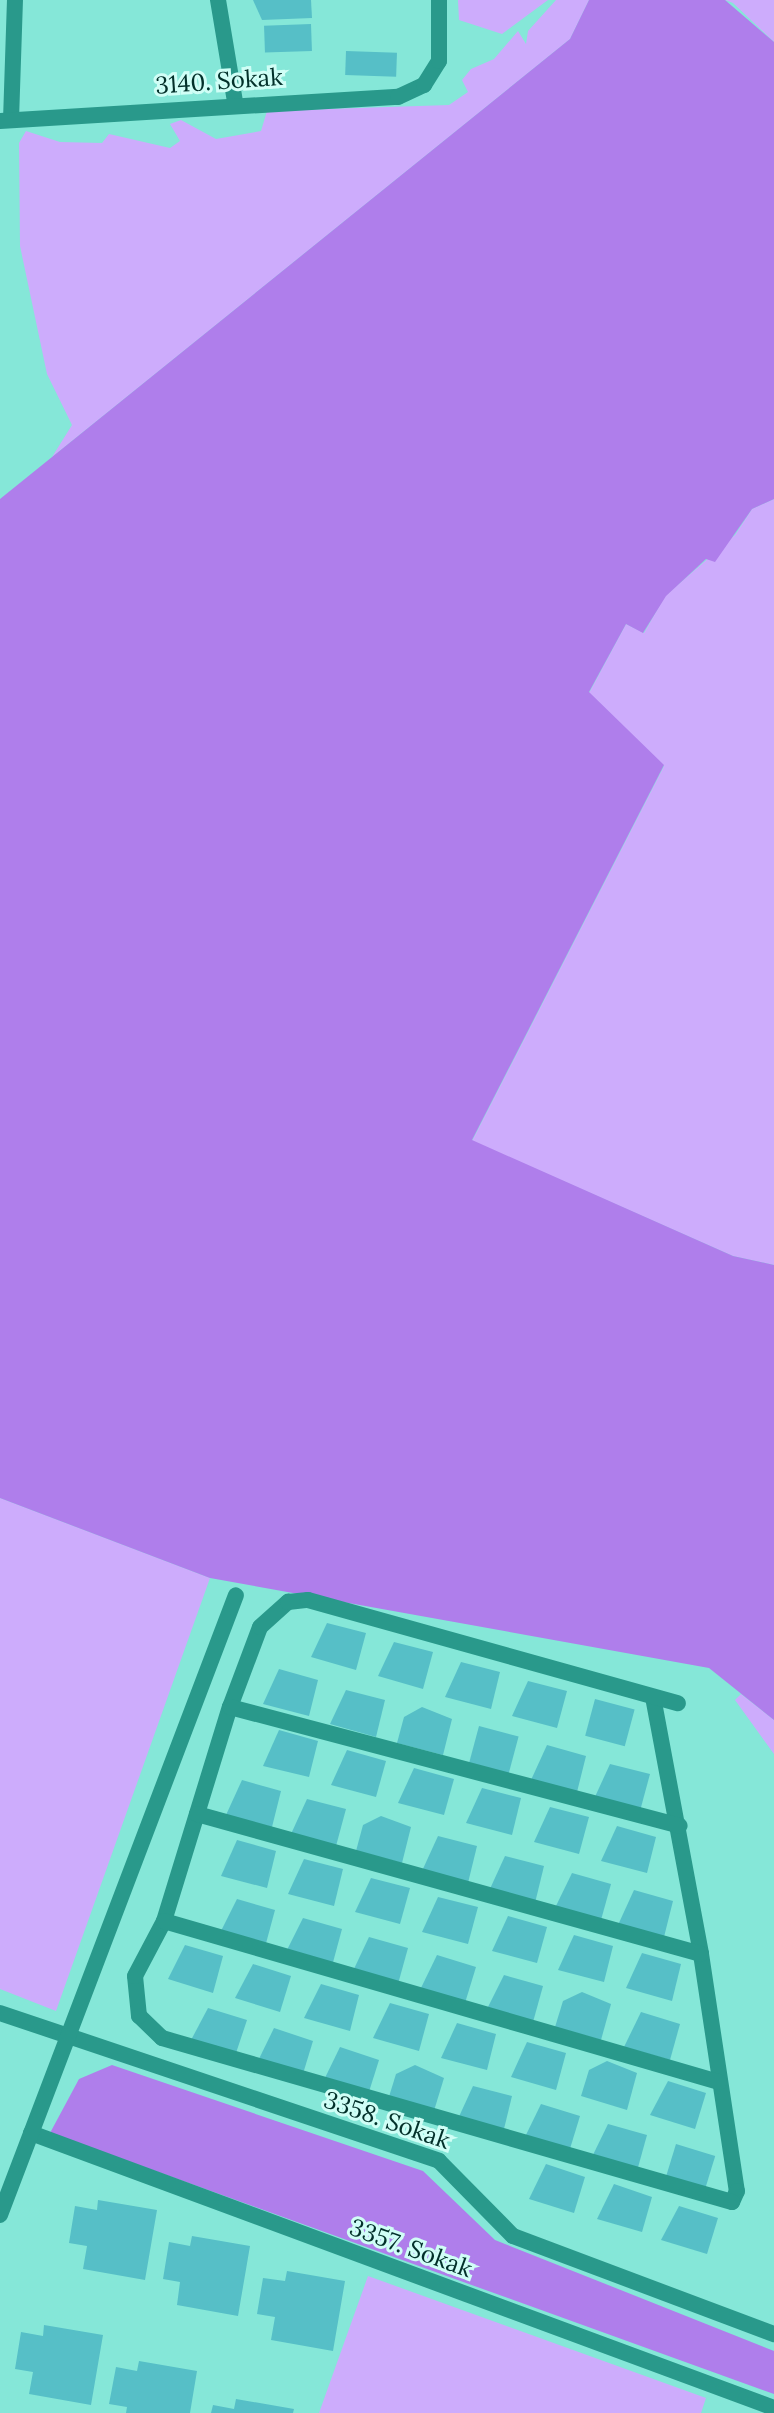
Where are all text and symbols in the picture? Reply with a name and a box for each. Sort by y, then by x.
street label: 3140. Sokak [154,62,284,100]
street label: 3358. Sokak [320,2085,454,2155]
street label: 3357. Sokak [346,2213,476,2283]

